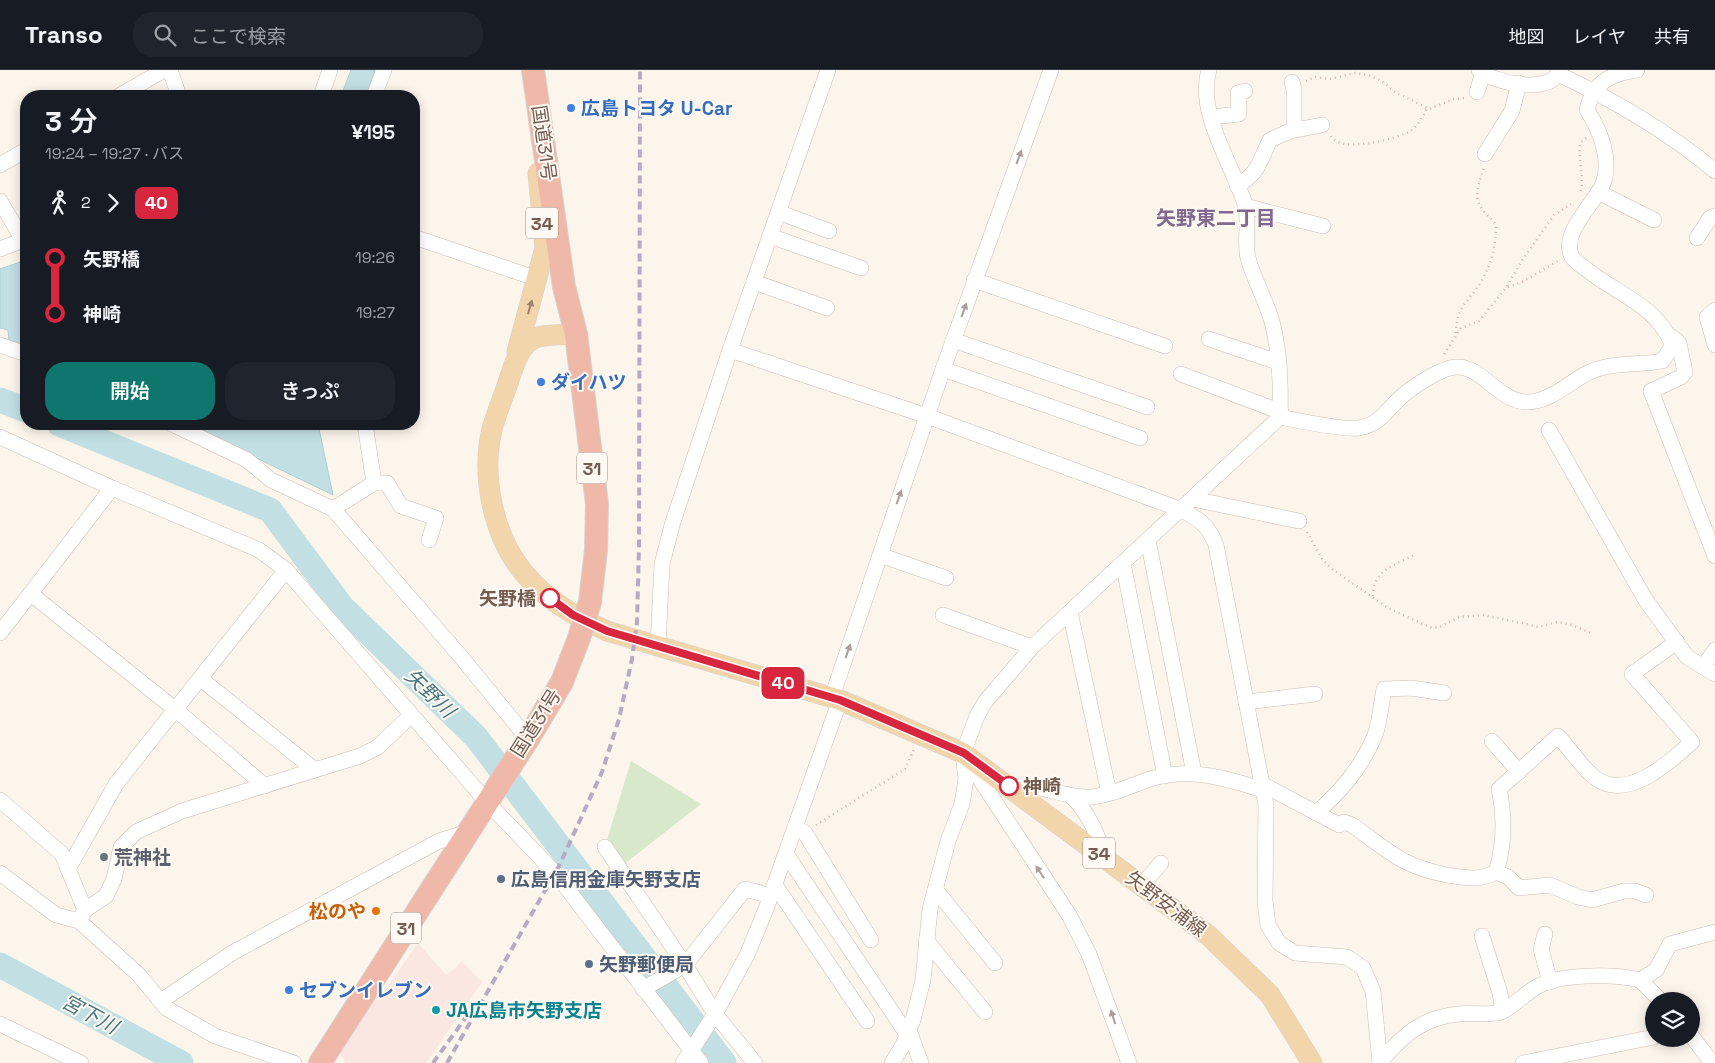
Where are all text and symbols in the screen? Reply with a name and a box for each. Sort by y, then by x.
search box [133,12,483,57]
text: Transo [25,19,103,50]
icon: search [151,21,179,49]
text: ここで検索 [191,24,286,49]
text: 地図 [1509,25,1545,48]
text: レイヤ [1573,25,1626,48]
text: 共有 [1654,25,1690,48]
place label: 広島トヨタ U-Car [581,96,733,121]
marker: 広島トヨタ U-Car [565,102,577,114]
text: 3 分 [45,103,97,139]
street label: 国道31号 [526,104,562,182]
text: ¥195 [351,120,395,145]
text: 19:24 – 19:27 · バス [45,143,184,164]
one-way arrow [1016,150,1023,165]
icon: walk [45,189,73,217]
icon: forward [99,189,127,217]
text: 40 [145,191,168,214]
text: 2 [81,192,91,213]
district label: 矢野東二丁目 [1156,205,1276,231]
road number: 34 [526,208,558,238]
text: 矢野橋 [83,247,140,272]
text: 19:26 [355,247,395,268]
one-way arrow [527,300,535,315]
text: 神崎 [83,302,121,327]
text: 19:27 [356,302,395,323]
one-way arrow [960,302,968,317]
button: 開始 [45,362,215,420]
button: きっぷ [225,362,395,420]
place label: ダイハツ [551,370,627,395]
marker: ダイハツ [535,376,547,388]
road number: 31 [577,452,607,483]
one-way arrow [895,489,903,504]
place label: 矢野橋 [479,586,536,611]
marker: 矢野橋 [540,588,560,608]
one-way arrow [844,643,852,658]
water label: 矢野川 [399,663,462,725]
line badge: 40 [760,667,806,699]
text: 40 [771,671,795,694]
street label: 国道31号 [505,684,567,762]
place label: 神崎 [1023,774,1061,799]
marker: 神崎 [999,776,1019,796]
road number: 34 [1083,838,1115,868]
place label: 荒神社 [114,845,171,870]
marker: 荒神社 [98,851,110,863]
street label: 矢野安浦線 [1121,865,1211,943]
one-way arrow [1035,866,1045,879]
place label: 広島信用金庫矢野支店 [511,867,701,892]
marker: 広島信用金庫矢野支店 [495,873,507,885]
place label: 松のや [309,899,366,924]
marker: 松のや [370,905,382,917]
road number: 31 [391,912,421,944]
place label: 矢野郵便局 [599,952,694,977]
marker: 矢野郵便局 [583,958,595,970]
place label: セブンイレブン [299,978,432,1003]
marker: セブンイレブン [283,984,295,996]
water label: 宮下川 [57,988,124,1041]
map controls [1645,992,1700,1047]
button: layers [1645,992,1700,1047]
place label: JA広島市矢野支店 [446,998,602,1023]
marker: JA広島市矢野支店 [430,1004,442,1016]
one-way arrow [1108,1009,1116,1024]

